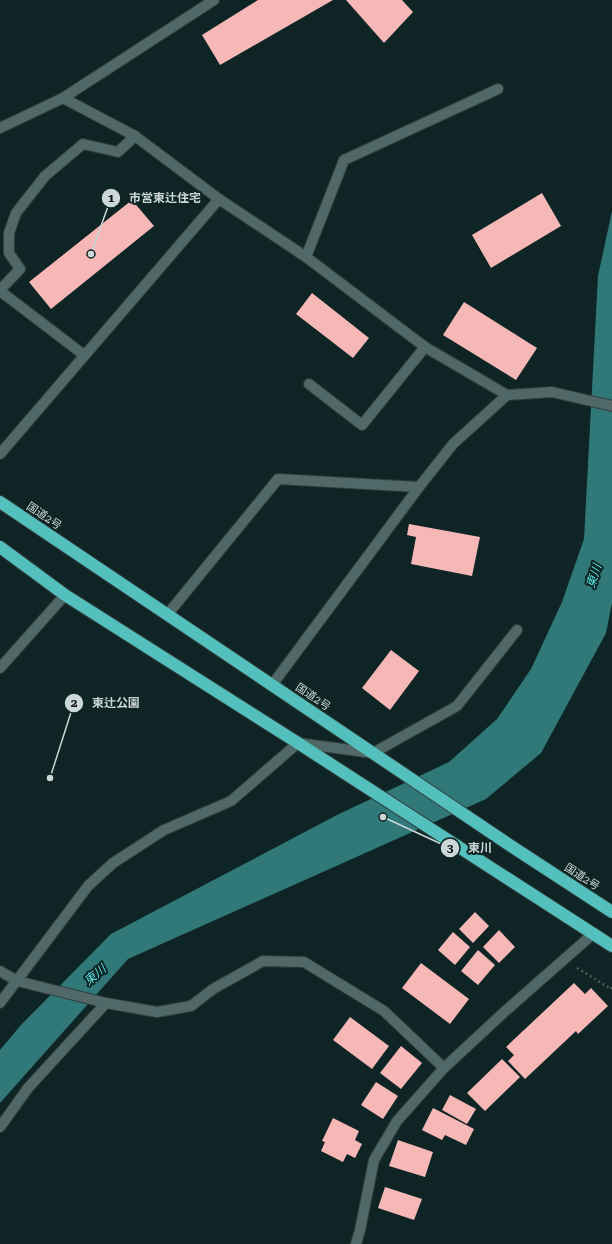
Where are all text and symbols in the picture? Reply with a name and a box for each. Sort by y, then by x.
callout: 市営東辻住宅 [101,186,209,210]
text: 1 [108,191,115,205]
text: 市営東辻住宅 [129,191,201,205]
street label: 国道2号 [24,500,64,532]
water label: 東川 [584,561,605,590]
street label: 国道2号 [293,681,333,713]
callout: 東辻公園 [64,691,148,715]
text: 2 [71,696,78,710]
text: 東辻公園 [92,696,140,710]
callout: 東川 [440,836,500,860]
text: 3 [447,841,454,855]
text: 東川 [468,841,492,855]
street label: 国道2号 [562,861,602,893]
water label: 東川 [81,961,110,988]

